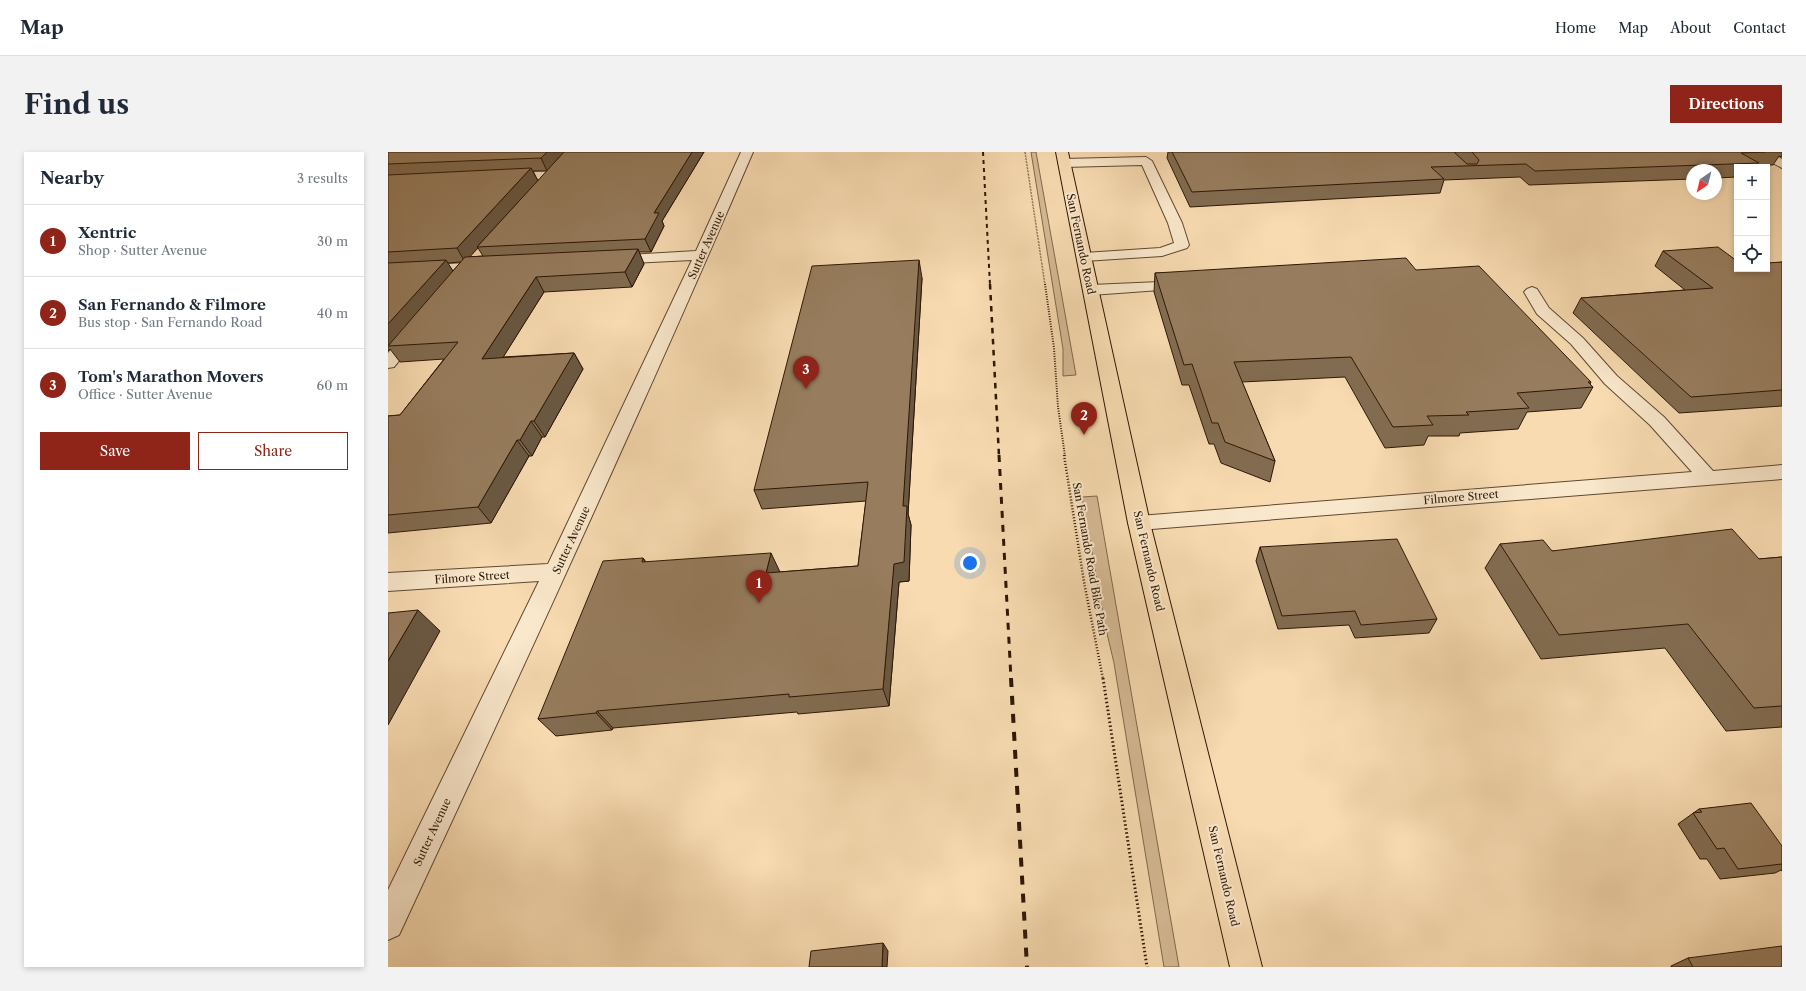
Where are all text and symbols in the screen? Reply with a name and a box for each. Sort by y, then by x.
text: Map [20,16,64,39]
text: Home [1555,19,1596,37]
text: Map [1618,19,1648,37]
text: About [1670,19,1711,37]
text: Contact [1733,19,1786,37]
button: Directions [1670,85,1782,123]
text: Find us [24,87,129,121]
north arrow [1686,164,1722,200]
map controls [1734,164,1770,272]
button: + [1734,164,1770,200]
text: Nearby [40,168,104,188]
text: 3 results [297,170,348,186]
street label: San Fernando Road [1063,192,1099,296]
button: − [1734,200,1770,236]
street label: Sutter Avenue [685,209,727,281]
text: Xentric [78,223,136,242]
text: 1 [50,233,56,249]
text: 30 m [317,233,348,249]
button: locate [1734,236,1770,272]
text: Shop · Sutter Avenue [78,242,207,258]
text: San Fernando & Filmore [78,295,266,314]
text: 2 [49,305,57,321]
text: 40 m [317,305,348,321]
text: Bus stop · San Fernando Road [78,314,262,330]
pin: 3 [793,356,819,389]
text: Tom's Marathon Movers [78,367,264,386]
text: 3 [49,377,57,393]
text: 60 m [317,377,348,393]
text: Office · Sutter Avenue [78,386,213,402]
pin: 2 [1071,402,1097,435]
button: Save [40,432,190,470]
button: Share [198,432,348,470]
street label: San Fernando Road Bike Path [1070,481,1110,637]
street label: Filmore Street [1423,487,1499,507]
street label: Sutter Avenue [549,504,593,576]
street label: San Fernando Road [1131,509,1167,613]
your location [960,553,980,573]
street label: Filmore Street [434,567,510,587]
pin: 1 [746,570,772,603]
street label: Sutter Avenue [410,796,454,868]
street label: San Fernando Road [1206,824,1242,928]

